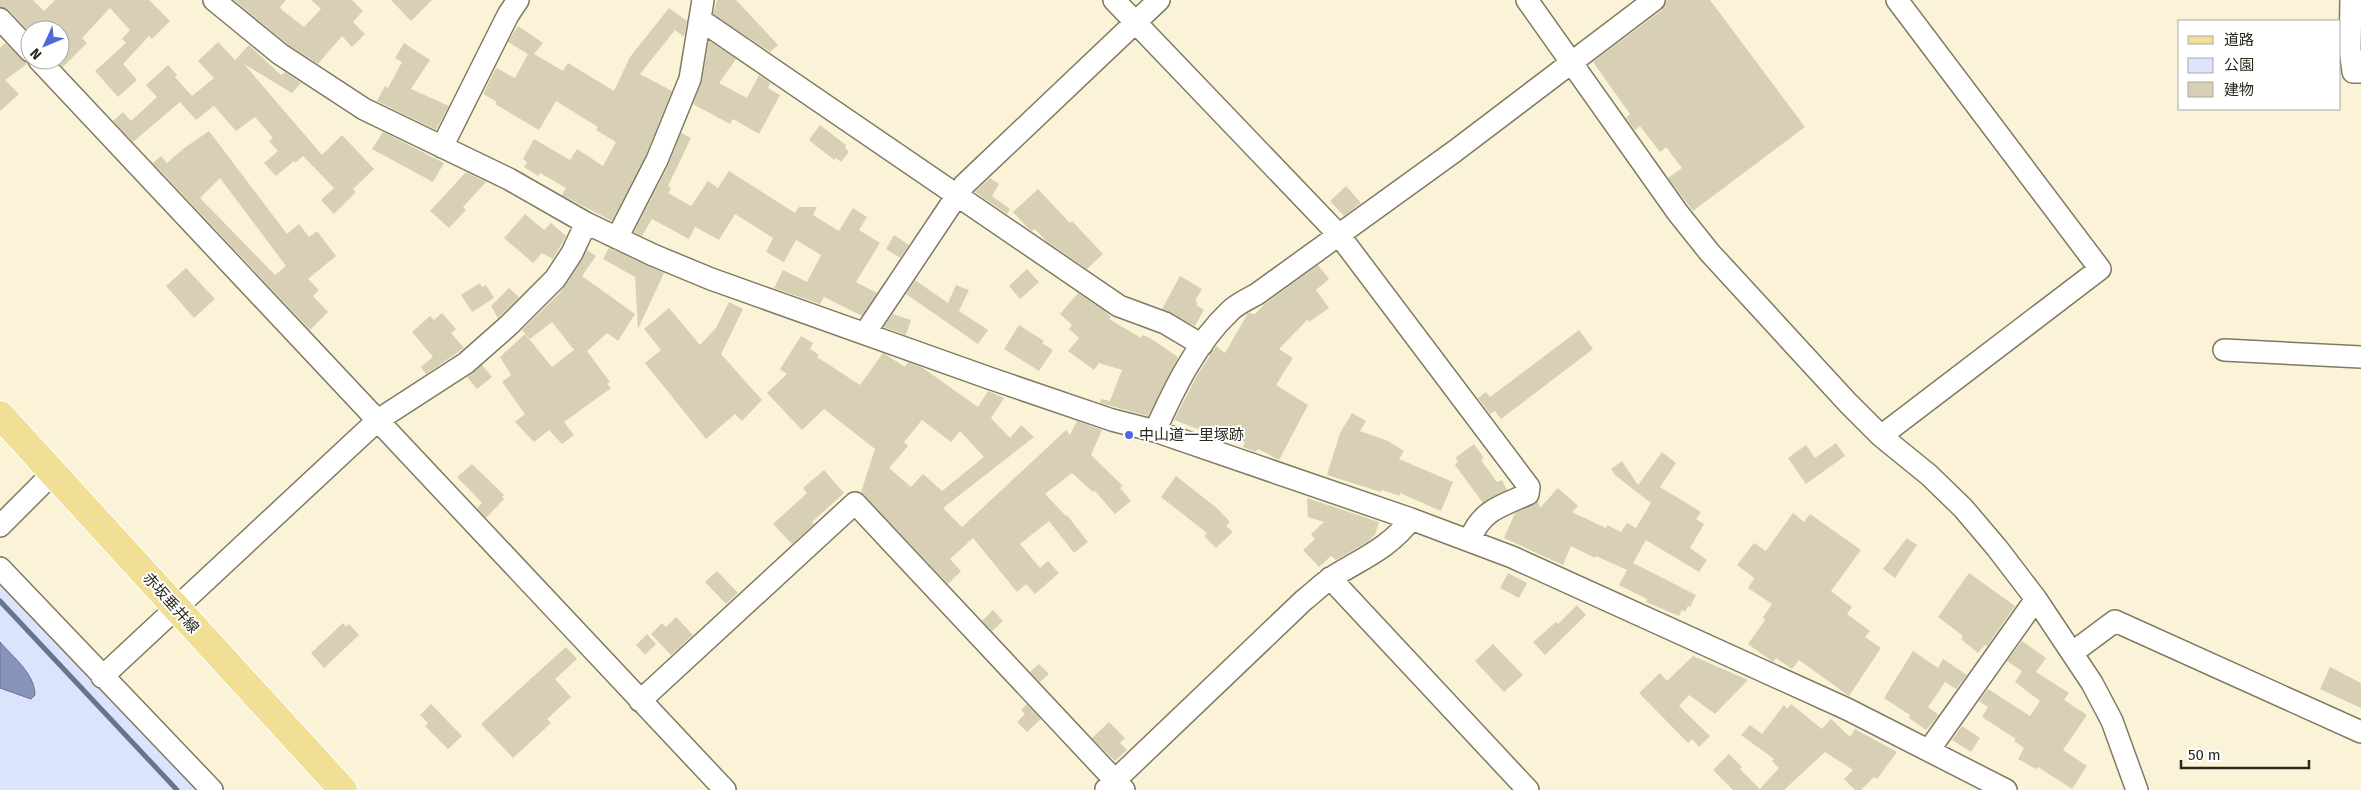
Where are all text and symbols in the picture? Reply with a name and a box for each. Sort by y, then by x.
north arrow [20,20,70,70]
legend [2178,20,2341,110]
text: 道路 [2224,31,2254,49]
text: N [27,44,45,63]
text: 公園 [2224,56,2254,74]
text: 建物 [2224,81,2254,99]
place label: 中山道一里塚跡 [1139,426,1244,444]
marker: 中山道一里塚跡 [1123,429,1135,441]
street label: 赤坂垂井線 [139,569,203,637]
scale bar [2181,738,2308,770]
text: 50 m [2188,746,2221,764]

